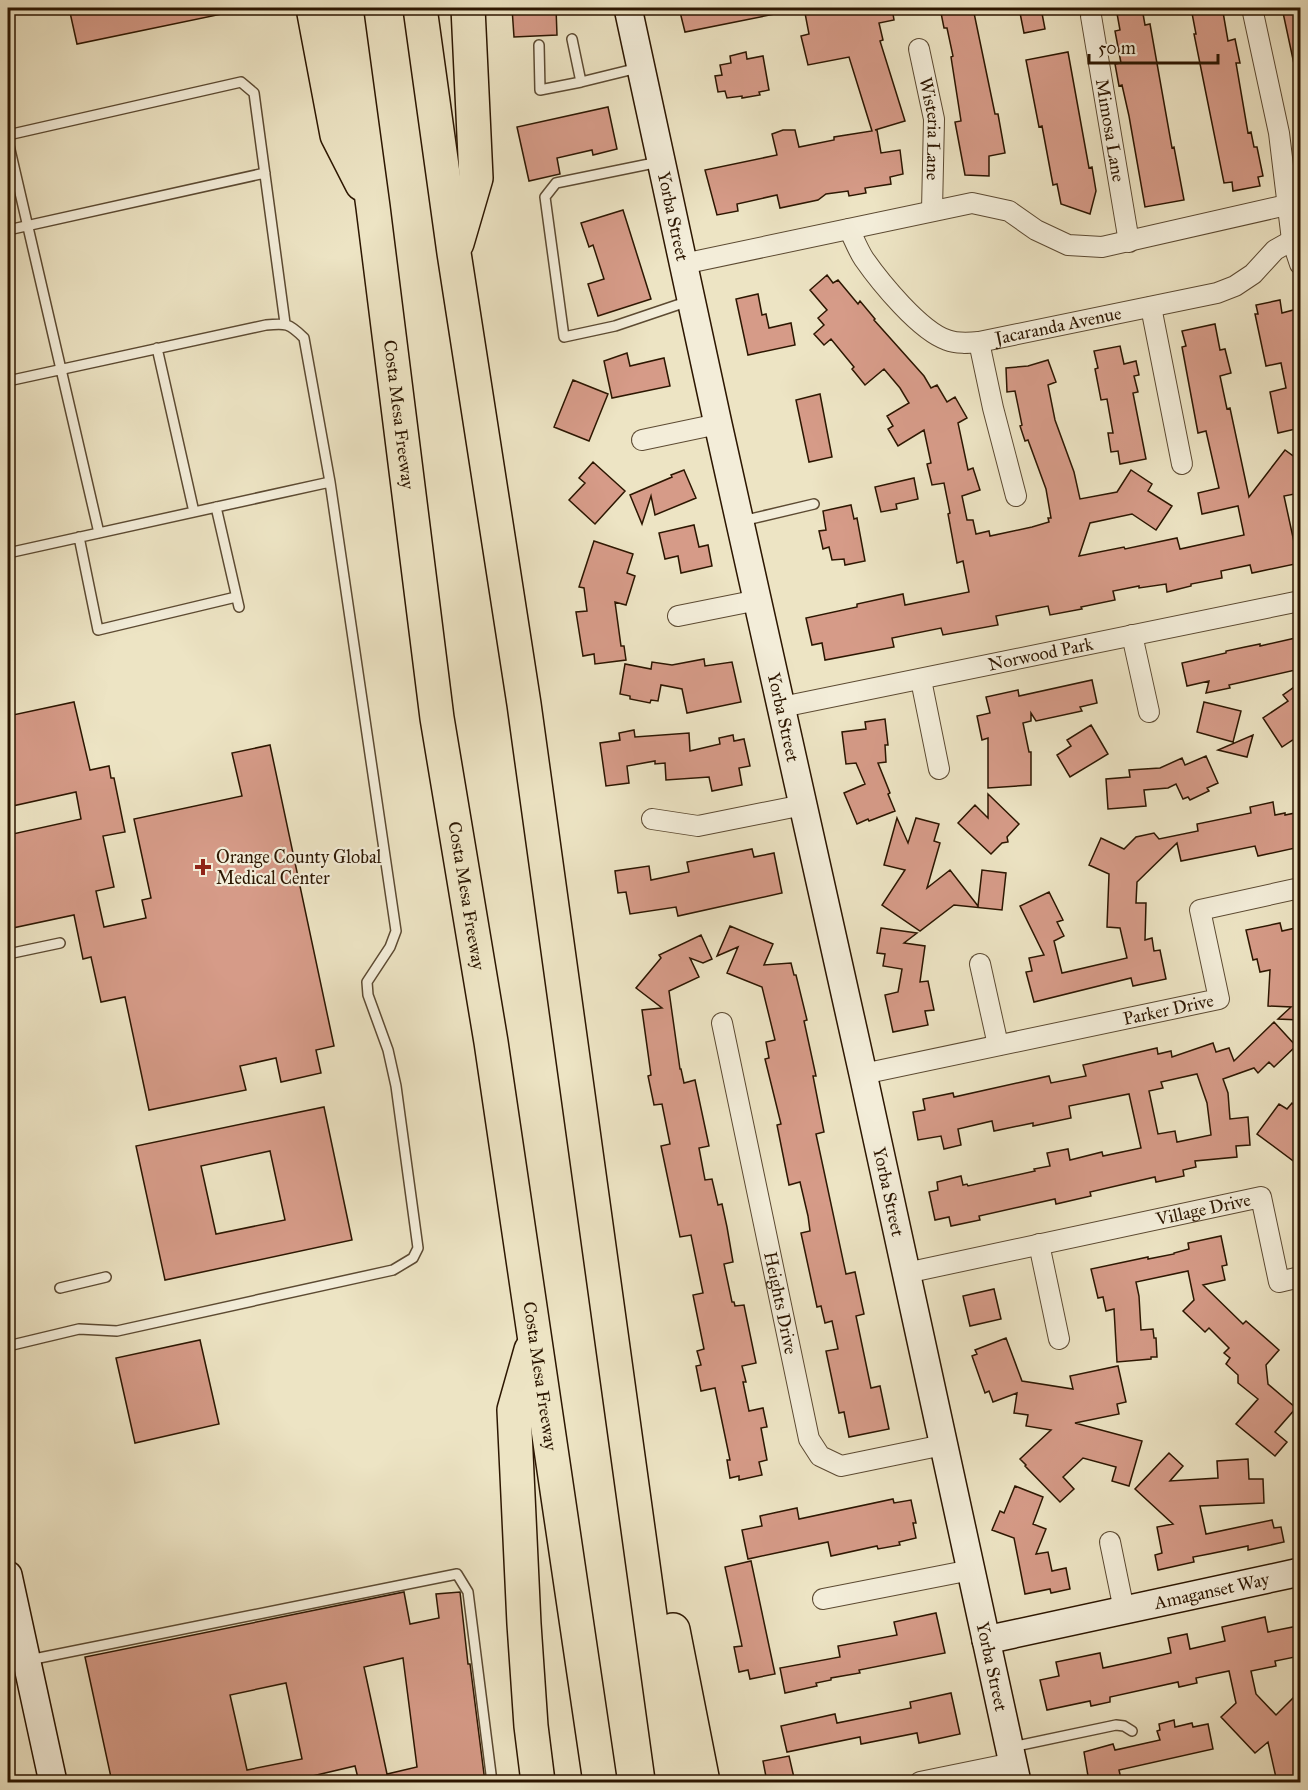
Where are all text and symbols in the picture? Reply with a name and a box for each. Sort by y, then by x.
scale bar [1089,27,1218,65]
text: 50 m [1098,37,1136,59]
street label: Wisteria Lane [914,75,945,181]
street label: Mimosa Lane [1091,77,1130,184]
street label: Yorba Street [653,169,694,264]
street label: Jacaranda Avenue [991,302,1123,351]
street label: Costa Mesa Freeway [379,339,419,491]
street label: Norwood Park [986,632,1096,676]
street label: Yorba Street [763,670,804,765]
street label: Costa Mesa Freeway [443,820,490,972]
place label: Orange County Global Medical Center [216,846,381,889]
marker: Orange County Global Medical Center [194,858,212,876]
street label: Parker Drive [1121,989,1216,1030]
street label: Yorba Street [868,1145,909,1239]
street label: Village Drive [1153,1189,1253,1230]
street label: Heights Drive [759,1249,802,1356]
street label: Costa Mesa Freeway [518,1300,562,1453]
street label: Amaganset Way [1151,1568,1272,1614]
street label: Yorba Street [971,1620,1012,1714]

